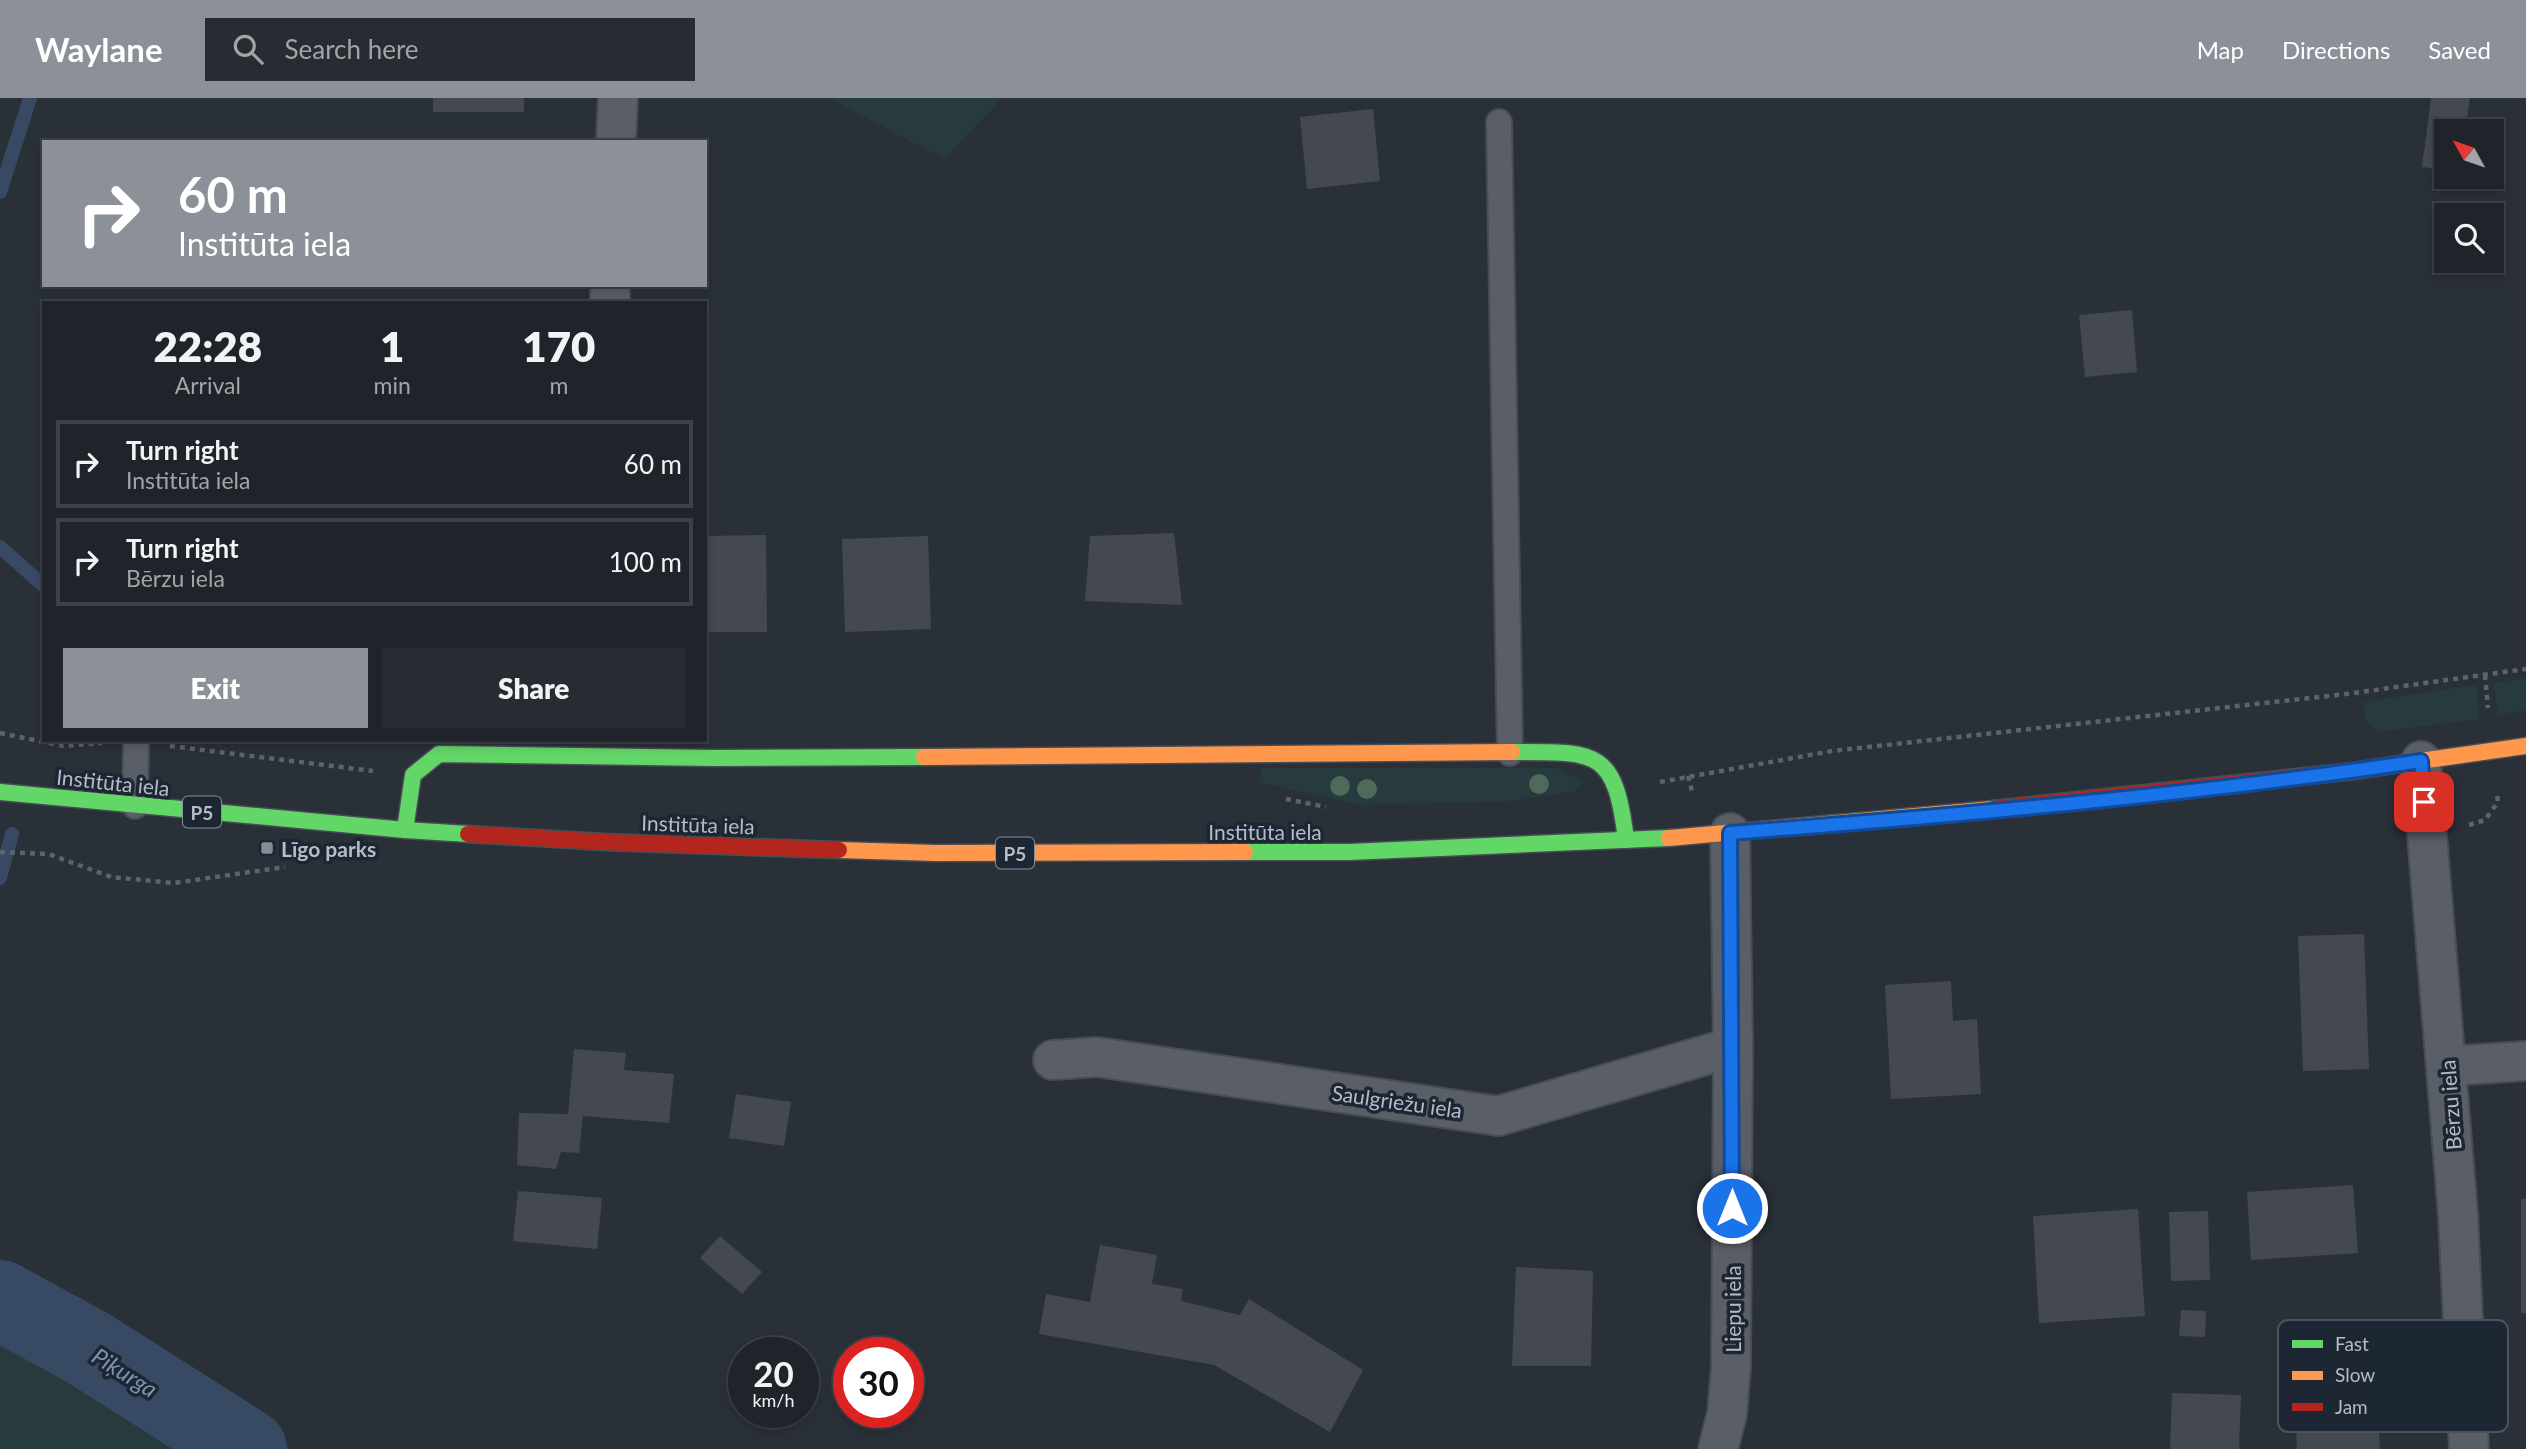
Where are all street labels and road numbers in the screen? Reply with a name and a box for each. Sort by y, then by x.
street label: Institūta iela [55,764,171,800]
road number: P5 [183,796,221,828]
street label: Institūta iela [641,810,755,838]
street label: Institūta iela [1208,819,1322,844]
road number: P5 [996,838,1034,868]
street label: Bērzu iela [2434,1059,2466,1151]
street label: Saulgriežu iela [1330,1079,1464,1123]
street label: Liepu iela [1720,1265,1745,1353]

